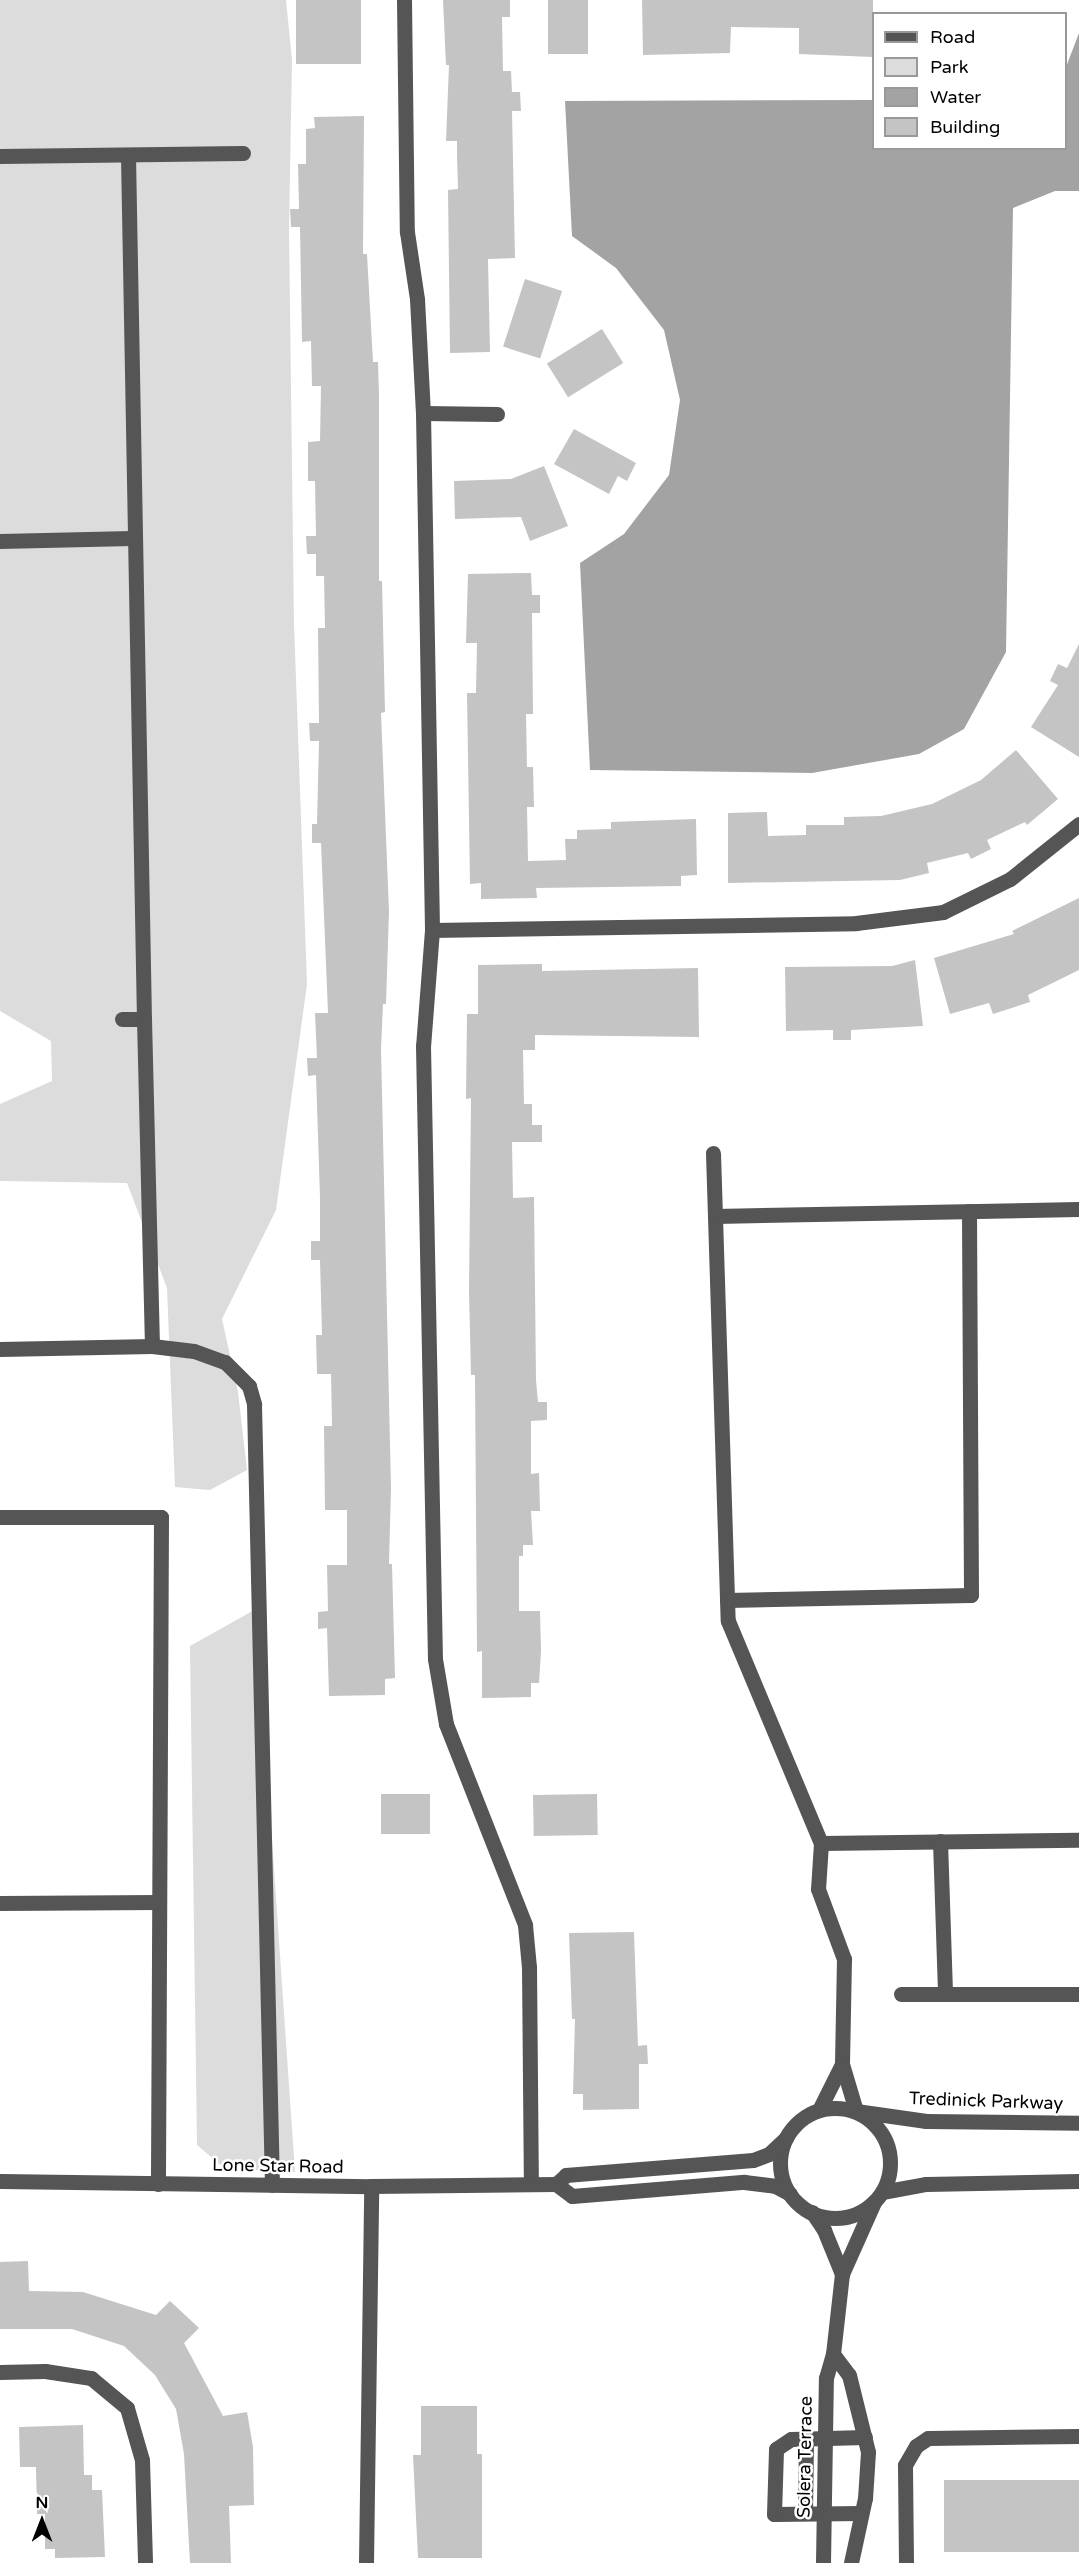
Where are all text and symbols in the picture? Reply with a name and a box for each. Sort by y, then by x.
legend [872,12,1067,150]
text: Road [930,26,975,48]
text: Park [930,56,968,78]
text: Water [930,86,981,108]
text: Building [930,116,1000,138]
street label: Tredinick Parkway [909,2088,1063,2114]
street label: Lone Star Road [212,2154,344,2178]
street label: Solera Terrace [793,2396,817,2518]
north arrow [12,2491,72,2551]
text: N [36,2493,48,2513]

